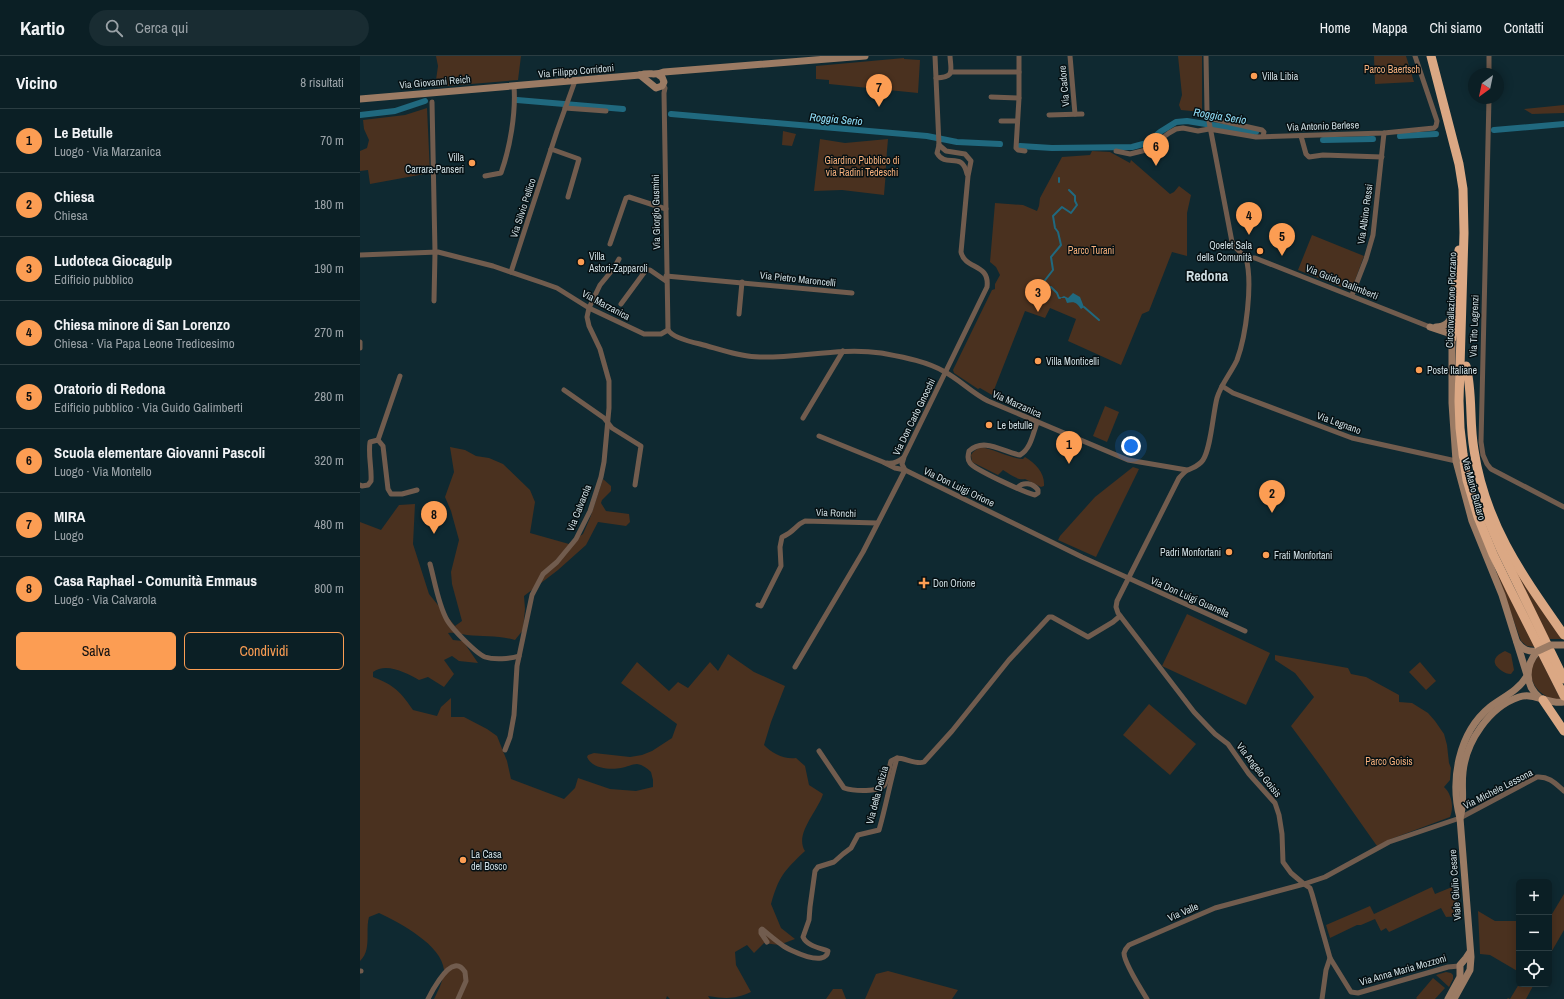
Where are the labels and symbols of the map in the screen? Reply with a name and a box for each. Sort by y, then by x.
street label: Via Filippo Corridoni [538,61,614,81]
park label: Parco Baertsch [1364,63,1420,76]
street label: Via Cadore [1056,64,1072,107]
north arrow [1468,68,1504,104]
place label: Villa Libia [1262,70,1299,83]
marker: Villa Libia [1249,71,1259,81]
street label: Via Giovanni Reich [399,72,471,92]
pin: 7 [866,74,892,107]
water label: Roggia Serio [1193,105,1247,127]
water label: Roggia Serio [809,110,863,128]
street label: Via Antonio Berlese [1287,118,1360,134]
pin: 6 [1143,133,1169,166]
place label: Villa Carrara-Panseri [405,151,464,176]
park label: Giardino Pubblico di via Radini Tedeschi [824,154,900,179]
marker: Villa Carrara-Panseri [467,158,477,168]
street label: Via Giorgio Gusmini [649,174,663,250]
street label: Via Silvio Pellico [507,176,539,239]
street label: Via Albino Ressi [1354,183,1376,245]
pin: 4 [1236,202,1262,235]
pin: 5 [1269,223,1295,256]
place label: Qoelet Sala della Comunità [1197,239,1252,264]
park label: Parco Turani [1068,244,1114,257]
marker: Qoelet Sala della Comunità [1255,246,1265,256]
place label: Villa Astori-Zapparoli [588,250,648,275]
street label: Circonvallazione Plorzano [1443,252,1459,348]
marker: Villa Astori-Zapparoli [576,257,586,267]
street label: Via Guido Galimberti [1304,261,1380,303]
district label: Redona [1186,267,1229,285]
street label: Via Pietro Maroncelli [759,269,837,289]
pin: 3 [1025,279,1051,312]
street label: Via Marzanica [580,287,633,323]
street label: Via Tito Legrenzi [1466,295,1482,357]
place label: Villa Monticelli [1046,355,1099,368]
marker: Villa Monticelli [1033,356,1043,366]
place label: Poste Italiane [1427,364,1478,377]
marker: Poste Italiane [1414,365,1424,375]
street label: Via Don Carlo Gnocchi [890,376,938,458]
street label: Via Marzanica [990,387,1044,421]
street label: Via Legnano [1315,409,1363,437]
place label: Le betulle [997,419,1033,432]
marker: Le betulle [984,420,994,430]
pin: 1 [1056,431,1082,464]
your location [1121,436,1141,456]
street label: Via Mario Buttaro [1459,456,1489,522]
street label: Via Don Luigi Orione [921,464,997,510]
pin: 2 [1259,480,1285,513]
street label: Via Calvarola [564,482,594,533]
pin: 8 [421,501,447,534]
street label: Via Ronchi [816,506,856,520]
place label: Padri Monfortani [1160,546,1221,559]
marker: Padri Monfortani [1224,547,1234,557]
place label: Frati Monfortani [1274,549,1332,562]
marker: Frati Monfortani [1261,550,1271,560]
street label: Via Don Luigi Guanella [1148,574,1232,620]
marker: Don Orione [918,577,930,589]
place label: Don Orione [933,577,976,590]
street label: Via Angelo Goisis [1234,740,1284,800]
park label: Parco Goisis [1365,755,1413,768]
street label: Via della Delizia [863,764,891,825]
street label: Via Michele Lessona [1461,766,1535,812]
place label: La Casa del Bosco [471,848,507,873]
street label: Viale Giulio Cesare [1446,848,1464,921]
marker: La Casa del Bosco [458,855,468,865]
street label: Via Valle [1166,900,1201,924]
street label: Via Anna Maria Mozzoni [1358,951,1448,989]

